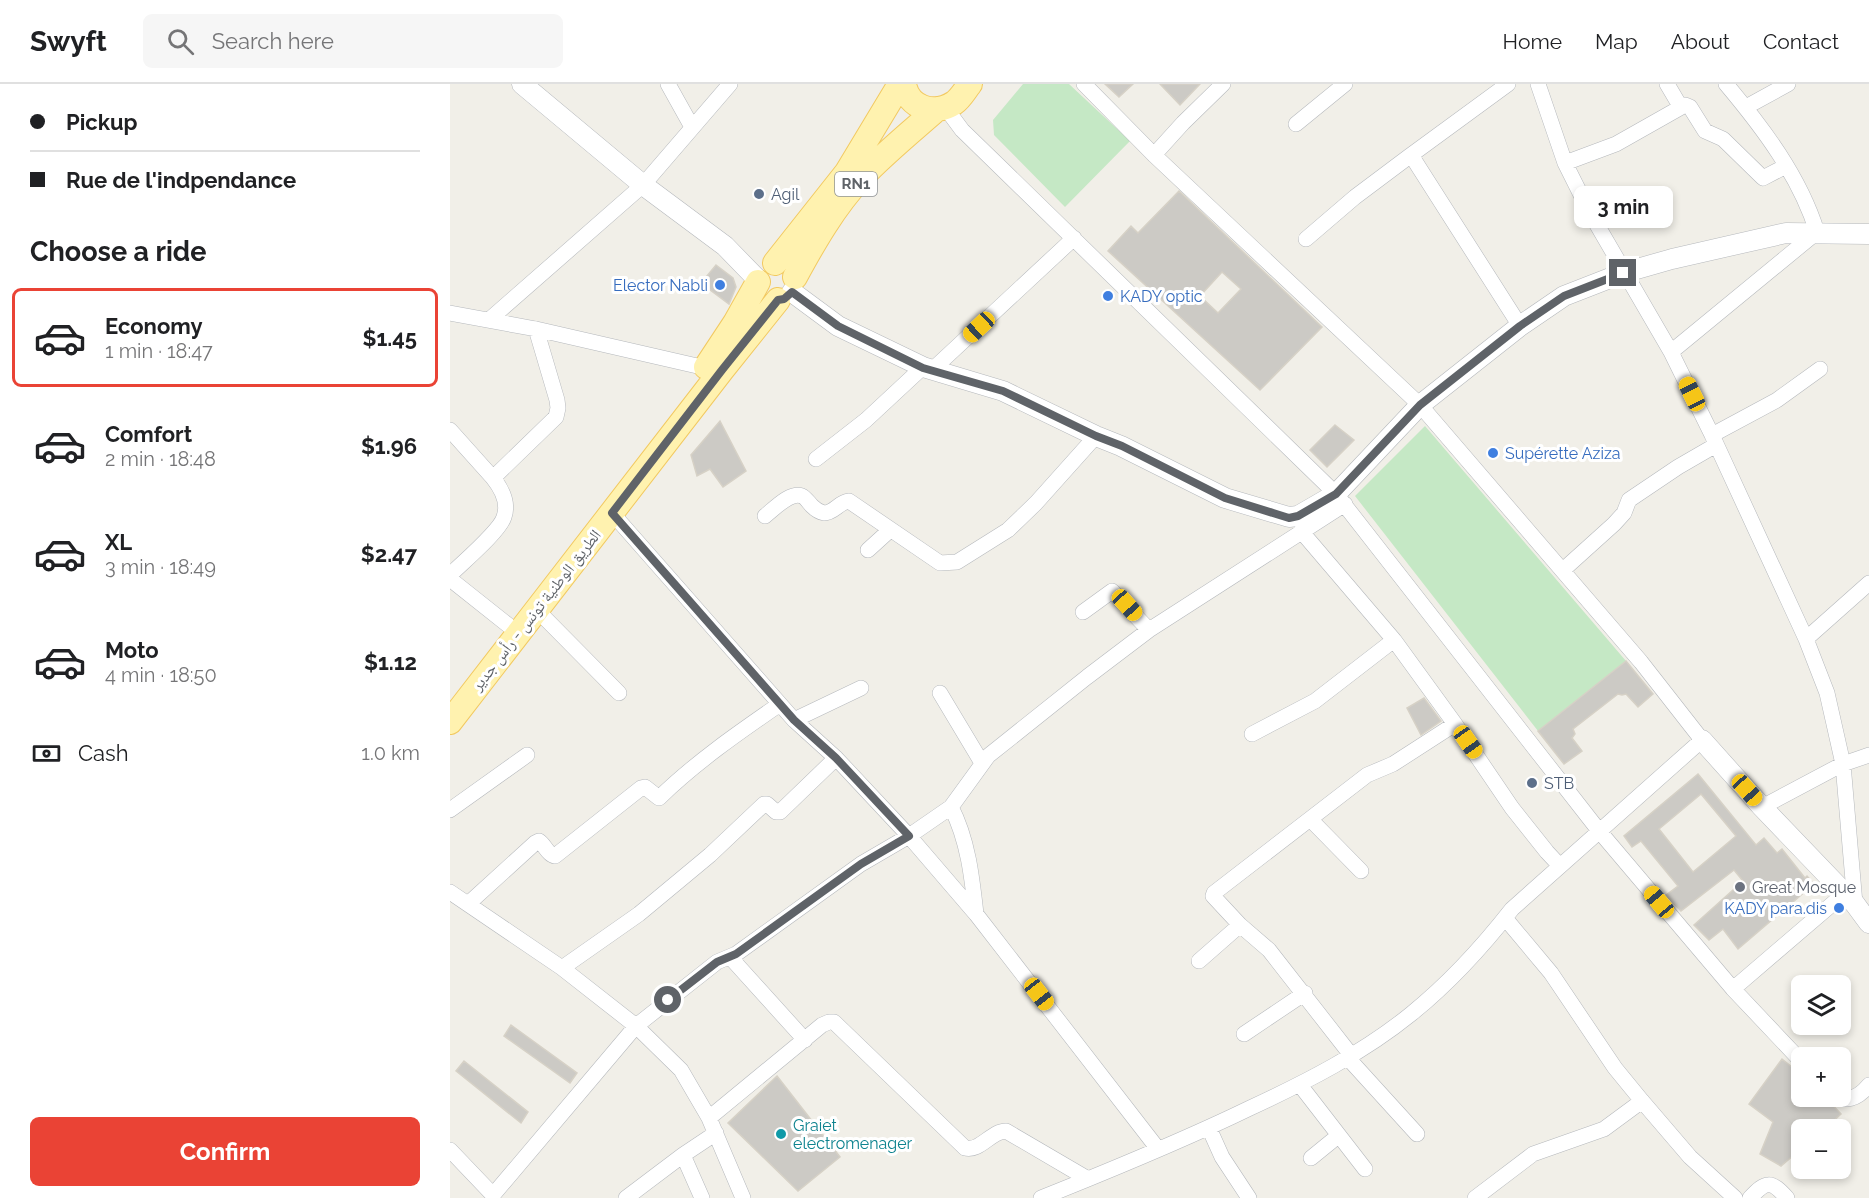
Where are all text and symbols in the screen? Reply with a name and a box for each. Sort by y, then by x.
search box [143,14,563,68]
text: Swyft [30,25,107,58]
icon: search [164,25,197,58]
text: Search here [212,28,334,54]
text: Home [1503,29,1562,54]
text: Map [1595,29,1638,54]
text: About [1671,29,1730,54]
text: Contact [1763,29,1839,54]
text: Pickup [66,109,138,135]
text: Rue de l'indpendance [66,167,296,193]
road number: RN1 [835,172,877,196]
place label: Agil [771,185,800,204]
callout: 3 min [1574,186,1672,228]
marker: Agil [752,187,766,201]
text: 3 min [1598,195,1649,219]
text: Choose a ride [30,236,206,267]
route end [1609,259,1636,286]
place label: Elector Nabli [613,276,708,295]
marker: Elector Nabli [713,278,727,292]
place label: KADY optic [1120,287,1203,306]
marker: KADY optic [1101,289,1115,303]
car [960,308,998,346]
icon: car [33,311,87,365]
text: Economy [105,313,203,339]
text: $1.45 [362,325,417,351]
text: 1 min · 18:47 [105,339,213,363]
car [1676,374,1708,414]
icon: car [33,419,87,473]
text: Comfort [105,421,192,447]
text: $1.96 [361,433,417,459]
place label: Supérette Aziza [1505,444,1620,463]
marker: Supérette Aziza [1486,446,1500,460]
text: 2 min · 18:48 [105,447,216,471]
street label: الطريق الوطنية تونس - رأس جدير [467,526,606,696]
icon: car [33,527,87,581]
text: XL [105,529,132,555]
text: $2.47 [361,541,417,567]
text: 3 min · 18:49 [105,555,216,579]
car [1108,586,1146,624]
icon: car [33,635,87,689]
text: Moto [105,637,159,663]
text: $1.12 [364,649,417,675]
text: 4 min · 18:50 [105,663,217,687]
car [1450,722,1486,762]
icon: cash [30,737,63,770]
text: Cash [78,740,129,766]
text: 1.0 km [361,741,420,765]
car [1728,771,1766,809]
place label: STB [1544,774,1574,793]
marker: STB [1525,776,1539,790]
place label: Great Mosque [1752,878,1856,897]
marker: Great Mosque [1733,880,1747,894]
car [1641,882,1677,922]
place label: KADY para.dis [1724,899,1827,918]
marker: KADY para.dis [1832,901,1846,915]
car [1021,974,1057,1014]
map controls [1791,975,1851,1179]
button: layers [1791,975,1851,1035]
route start [654,986,681,1013]
button: + [1791,1047,1851,1107]
place label: Graiet electromenager [793,1116,913,1153]
button: Confirm [30,1117,420,1186]
button: − [1791,1119,1851,1179]
marker: Graiet electromenager [774,1127,788,1141]

